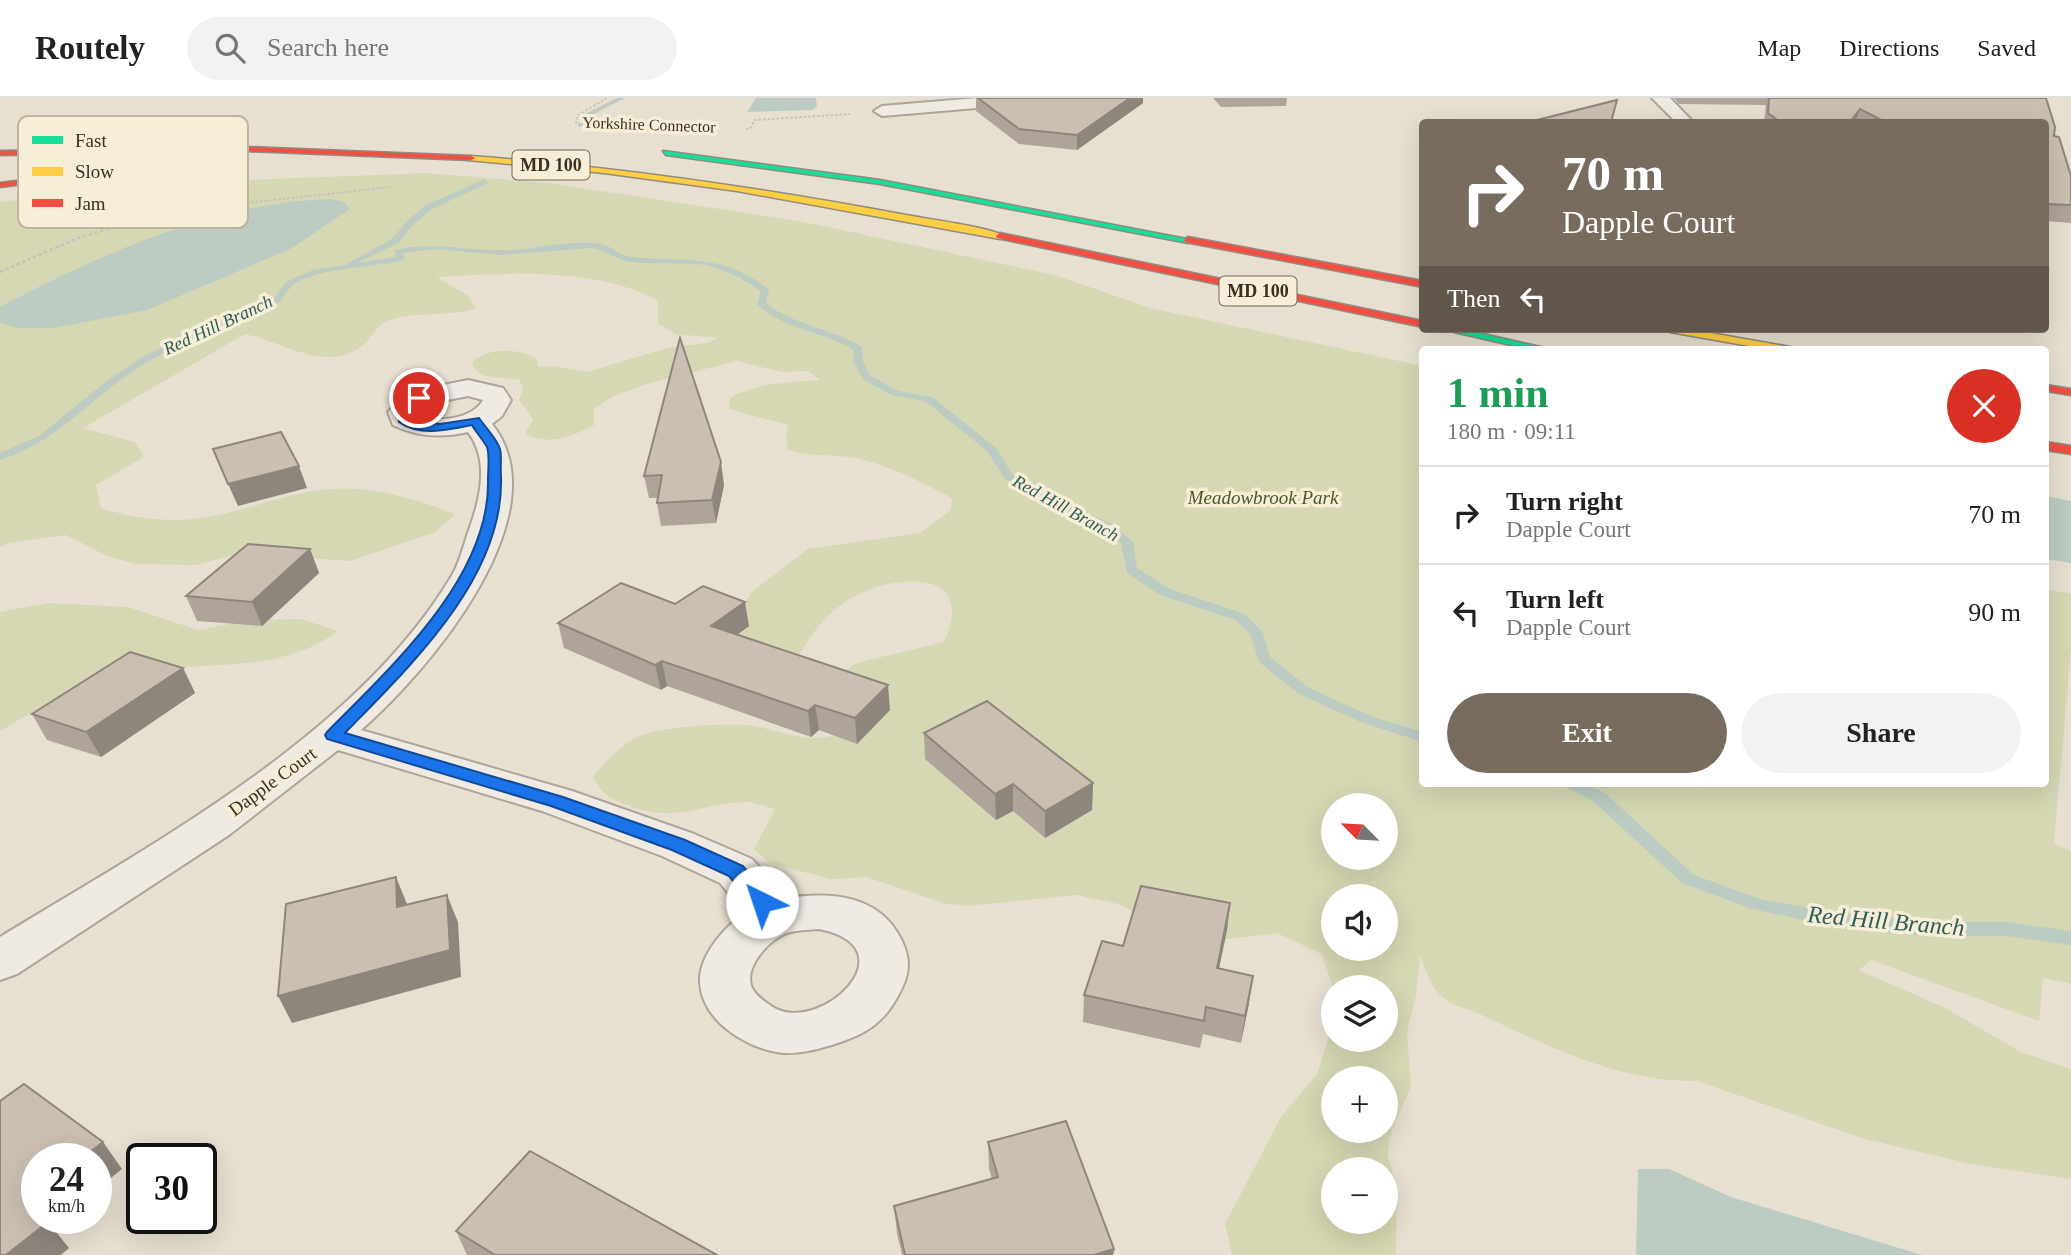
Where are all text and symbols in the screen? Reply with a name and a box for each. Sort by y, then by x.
search box [187,17,677,80]
icon: search [211,29,249,67]
text: Routely [35,30,145,66]
text: Search here [267,33,389,62]
text: Map [1757,35,1801,61]
text: Directions [1839,35,1939,61]
text: Saved [1977,35,2036,61]
street label: Yorkshire Connector [582,114,716,135]
legend [18,116,248,228]
text: Fast [75,130,107,151]
text: 70 m [1562,146,1664,201]
icon: right [1447,147,1538,238]
road number: MD 100 [512,150,590,180]
text: Slow [75,161,114,182]
text: Jam [75,193,106,214]
text: Dapple Court [1562,204,1735,240]
road number: MD 100 [1220,276,1296,306]
icon: left [1514,280,1552,318]
text: Then [1447,284,1500,313]
water label: Red Hill Branch [159,291,276,359]
pin [389,368,449,428]
button: close [1947,369,2021,443]
text: 1 min [1447,370,1549,416]
icon: arrive [400,379,438,417]
text: 180 m · 09:11 [1447,419,1576,444]
water label: Red Hill Branch [1009,470,1122,545]
park label: Meadowbrook Park [1187,487,1339,508]
text: Turn right [1506,487,1623,516]
icon: right [1447,496,1485,534]
text: 70 m [1968,500,2021,529]
text: Dapple Court [1506,517,1631,542]
text: Turn left [1506,585,1604,614]
icon: left [1447,594,1485,632]
text: 90 m [1968,598,2021,627]
text: Dapple Court [1506,615,1631,640]
button: Exit [1447,693,1727,773]
button: Share [1741,693,2021,773]
street label: Dapple Court [224,742,321,820]
north arrow [1321,793,1398,870]
map controls [1321,793,1398,1234]
position arrow [725,865,799,939]
button: sound [1321,884,1398,961]
water label: Red Hill Branch [1806,901,1965,941]
button: layers [1321,975,1398,1052]
button: + [1321,1066,1398,1143]
speed limit sign: 30 [126,1143,217,1234]
button: − [1321,1157,1398,1234]
text: 24 [49,1160,84,1199]
text: km/h [48,1196,85,1216]

